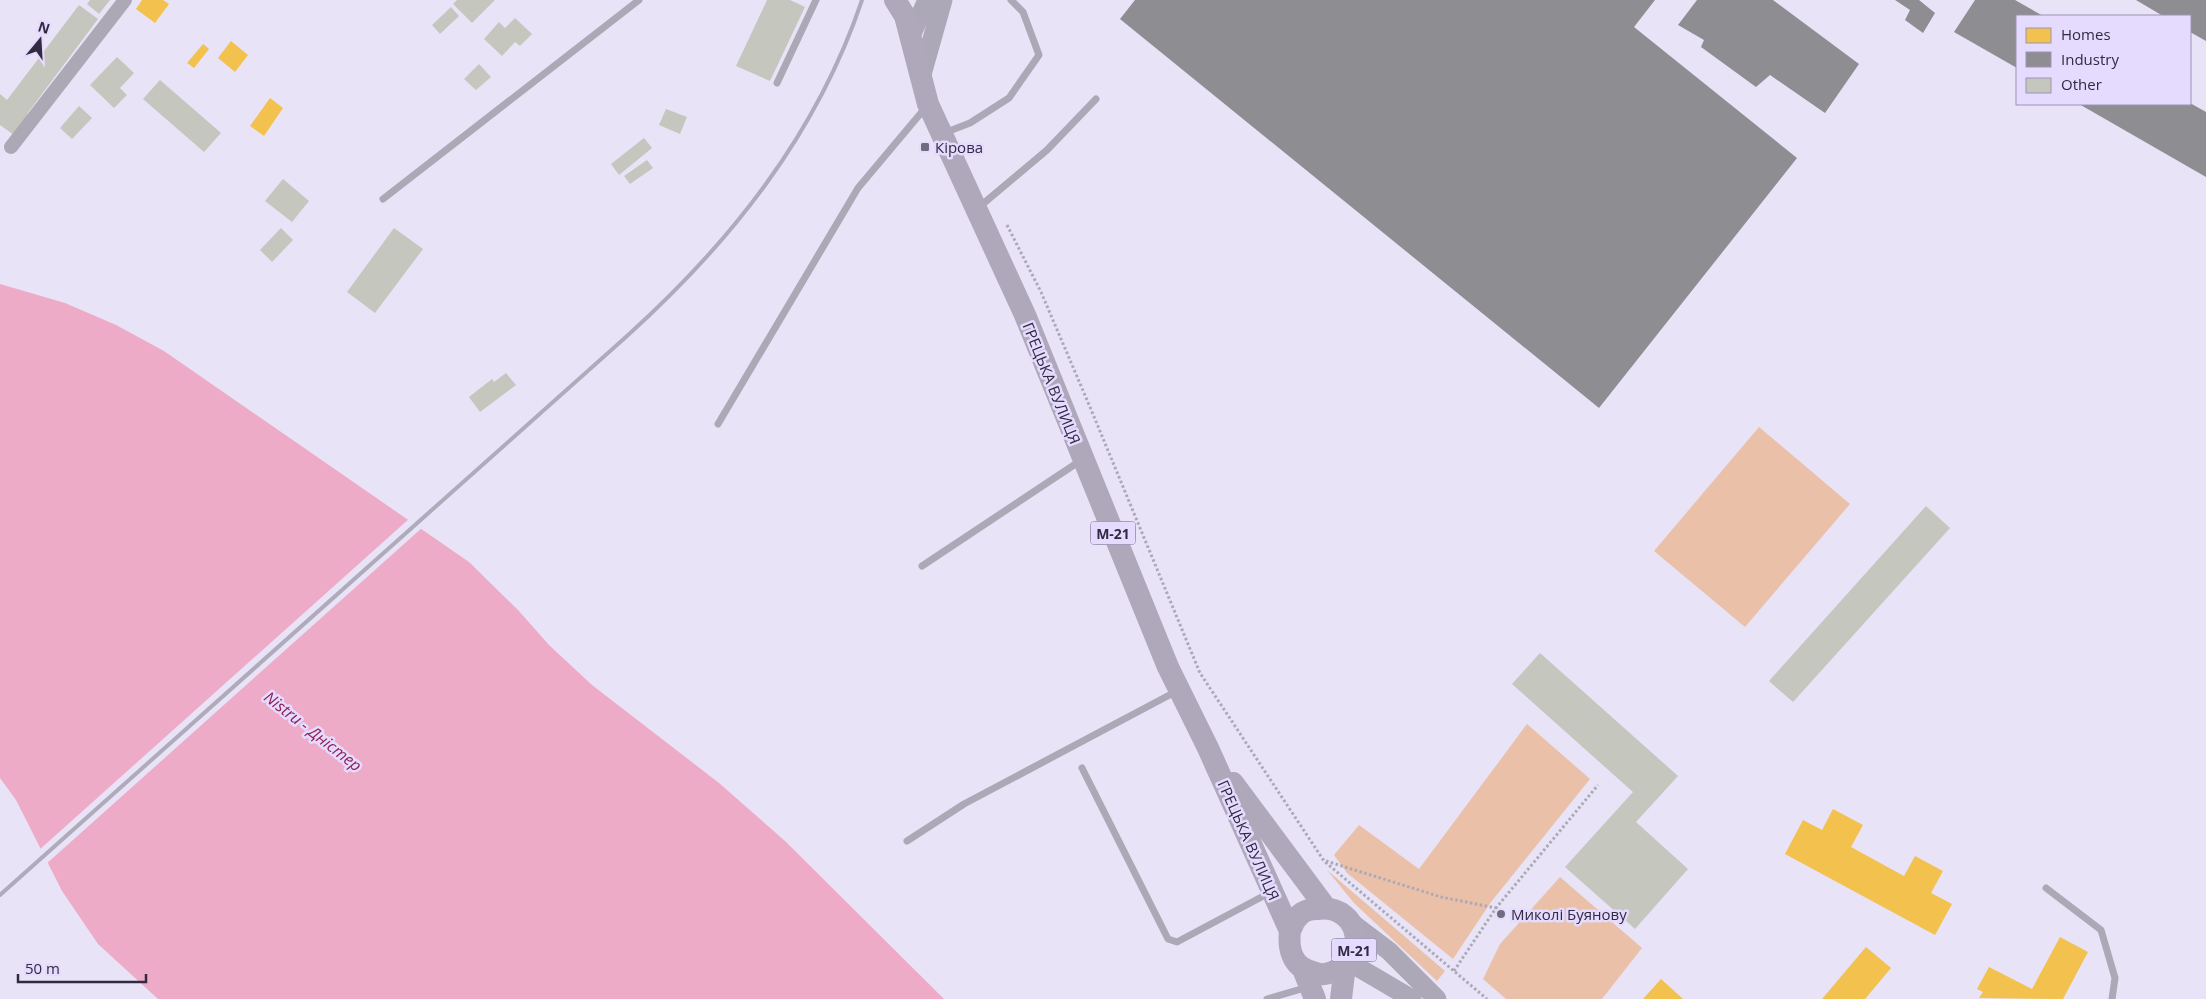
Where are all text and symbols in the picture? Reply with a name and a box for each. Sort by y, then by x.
north arrow [15,15,65,65]
legend [2016,15,2191,105]
text: N [36,16,53,38]
text: Homes [2061,24,2111,44]
text: Industry [2061,49,2119,69]
text: Other [2061,74,2102,94]
place label: Кірова [935,137,983,157]
marker: Кірова [919,141,931,153]
street label: ГРЕЦЬКА ВУЛИЦЯ [1018,319,1086,447]
road number: М-21 [1090,522,1136,544]
water label: Nistru - Дністер [260,686,366,776]
street label: ГРЕЦЬКА ВУЛИЦЯ [1213,777,1285,903]
place label: Миколі Буянову [1511,904,1627,924]
marker: Миколі Буянову [1495,908,1507,920]
road number: М-21 [1332,938,1376,962]
scale bar [18,952,145,984]
text: 50 m [25,958,60,978]

